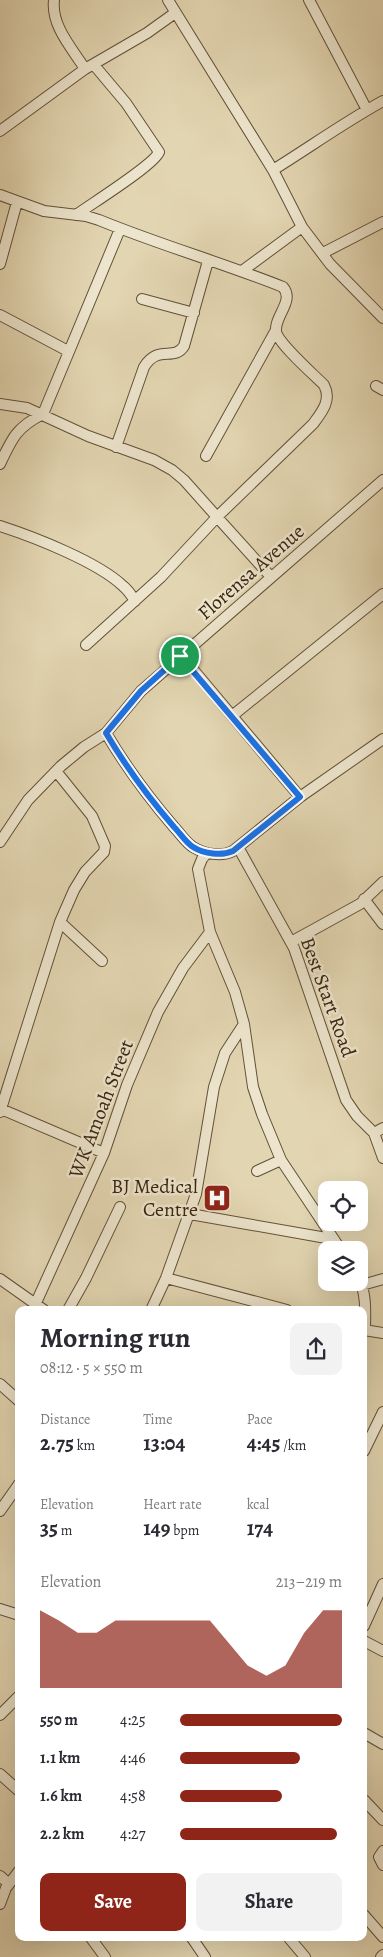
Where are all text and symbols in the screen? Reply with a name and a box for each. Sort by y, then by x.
street label: Florensa Avenue [192,518,310,626]
pin [159,635,201,677]
icon: arrive [166,642,194,670]
street label: Best Start Road [294,933,362,1061]
street label: WK Amoah Street [62,1036,140,1183]
place label: BJ Medical Centre [111,1173,198,1223]
map controls [318,1181,368,1291]
button: locate [318,1181,368,1231]
hospital icon: BJ Medical Centre [202,1183,232,1213]
button: layers [318,1241,368,1291]
text: Morning run [40,1319,190,1357]
button: share [290,1323,342,1375]
text: 08:12 · 5 × 550 m [40,1357,143,1379]
text: Distance [40,1410,90,1429]
text: Time [143,1410,172,1429]
text: Pace [247,1410,273,1429]
text: 2.75 [40,1429,74,1457]
text: 13:04 [143,1429,185,1457]
text: 4:45 [247,1429,280,1457]
text: km [74,1436,95,1455]
text: /km [280,1436,306,1455]
text: Elevation [40,1495,94,1514]
text: Heart rate [143,1495,202,1514]
text: kcal [247,1495,269,1514]
text: 35 [40,1514,58,1542]
text: 149 [143,1514,170,1542]
text: 174 [247,1514,273,1542]
text: m [58,1521,72,1540]
text: bpm [170,1521,199,1540]
text: Elevation [40,1571,101,1593]
text: 213–219 m [276,1571,342,1593]
text: 550 m [40,1709,78,1731]
text: 4:25 [120,1709,146,1731]
text: 1.1 km [40,1747,80,1769]
text: 4:46 [120,1747,146,1769]
text: 1.6 km [40,1785,82,1807]
text: 4:58 [120,1785,146,1807]
text: 2.2 km [40,1823,84,1845]
text: 4:27 [120,1823,145,1845]
button: Save [40,1873,186,1931]
button: Share [196,1873,342,1931]

